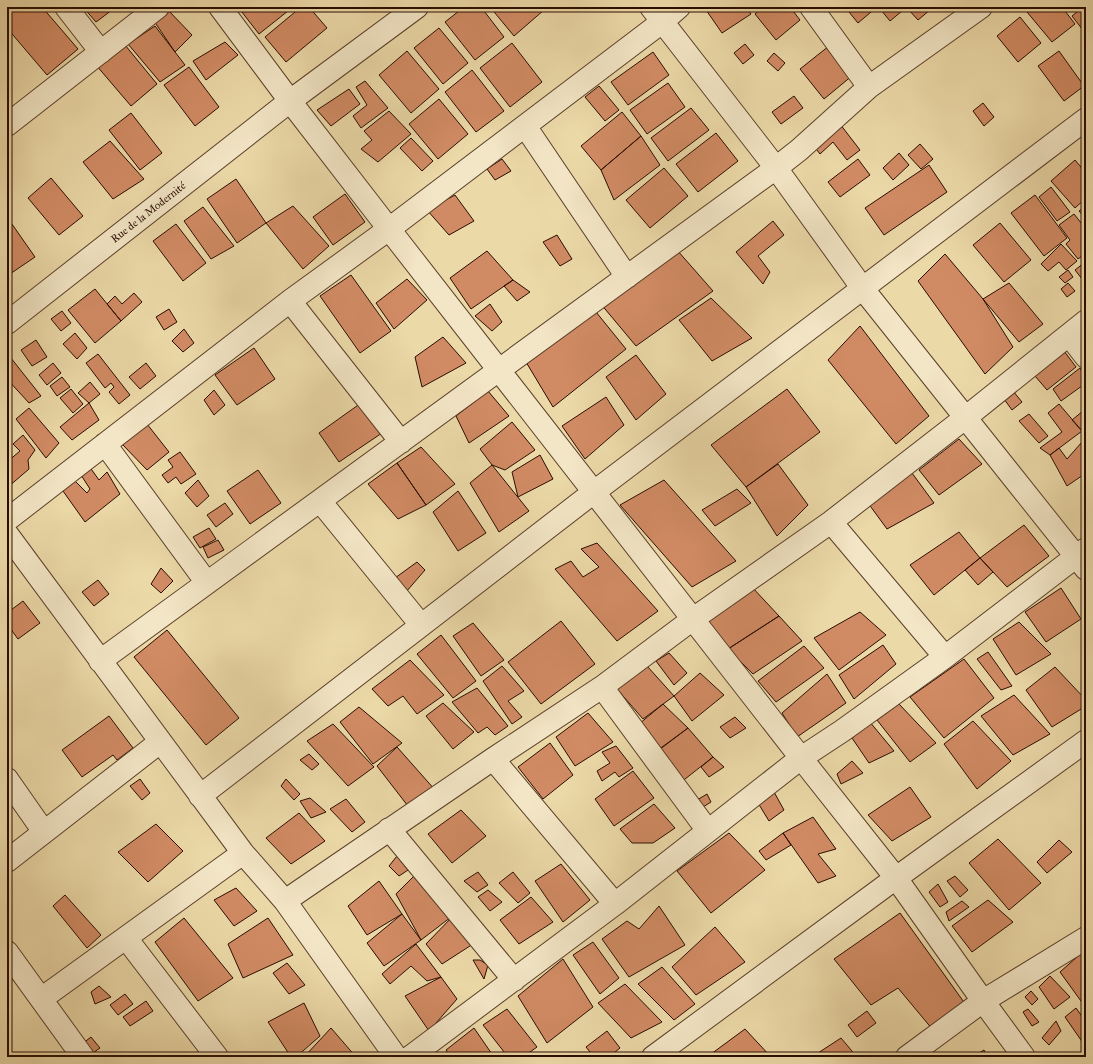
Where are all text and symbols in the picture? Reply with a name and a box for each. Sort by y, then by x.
street label: Rue de la Modernité [108,179,189,246]

